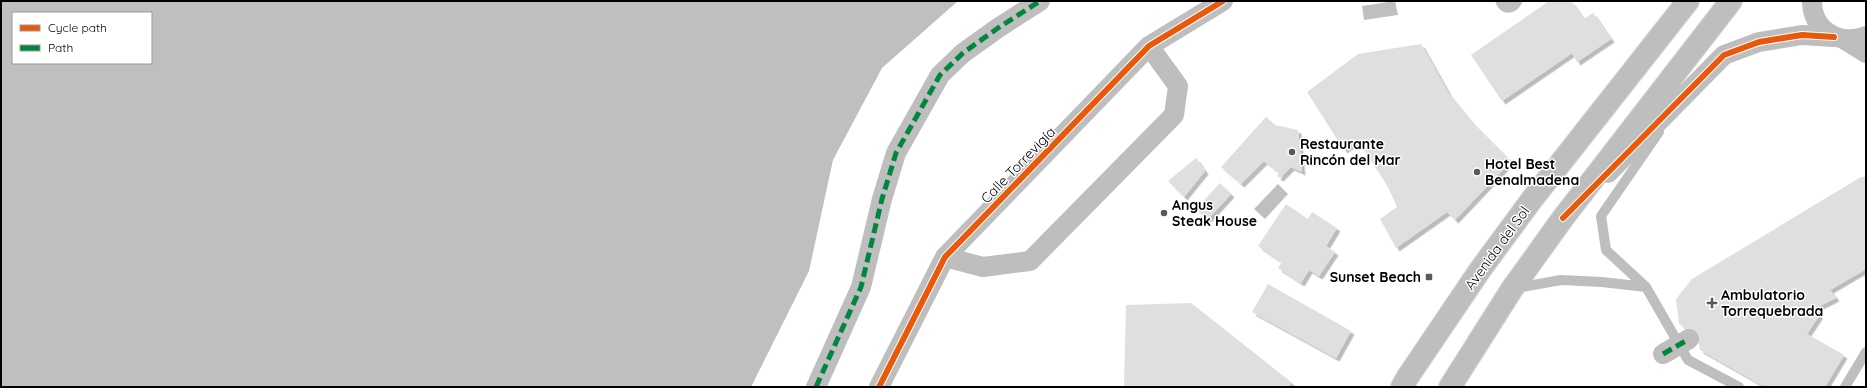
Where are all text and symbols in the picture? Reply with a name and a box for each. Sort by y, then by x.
legend [12,12,152,64]
text: Cycle path [48,20,107,35]
text: Path [48,40,73,55]
street label: Calle Torrevigía [977,123,1059,207]
place label: Restaurante Rincón del Mar [1300,135,1401,169]
marker: Restaurante Rincón del Mar [1287,147,1297,157]
place label: Hotel Best Benalmadena [1485,155,1579,189]
marker: Hotel Best Benalmadena [1472,167,1482,177]
place label: Angus Steak House [1172,196,1257,230]
street label: Avenida del Sol [1461,203,1533,293]
marker: Angus Steak House [1159,208,1169,218]
place label: Sunset Beach [1330,268,1421,286]
marker: Sunset Beach [1424,272,1434,282]
place label: Ambulatorio Torrequebrada [1721,286,1823,320]
marker: Ambulatorio Torrequebrada [1706,297,1718,309]

